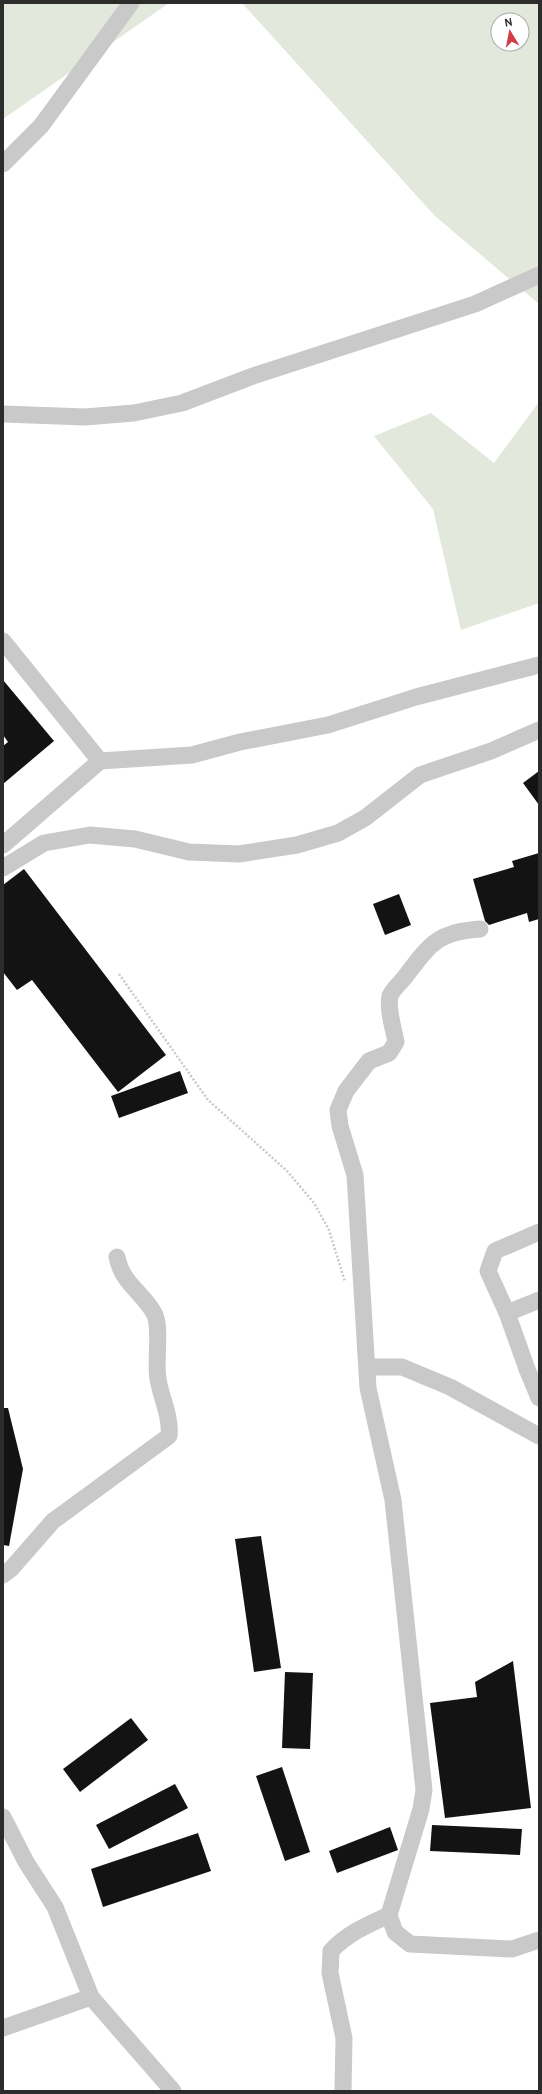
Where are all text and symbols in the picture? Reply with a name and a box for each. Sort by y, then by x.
north arrow [490,12,530,52]
text: N [503,15,513,30]

